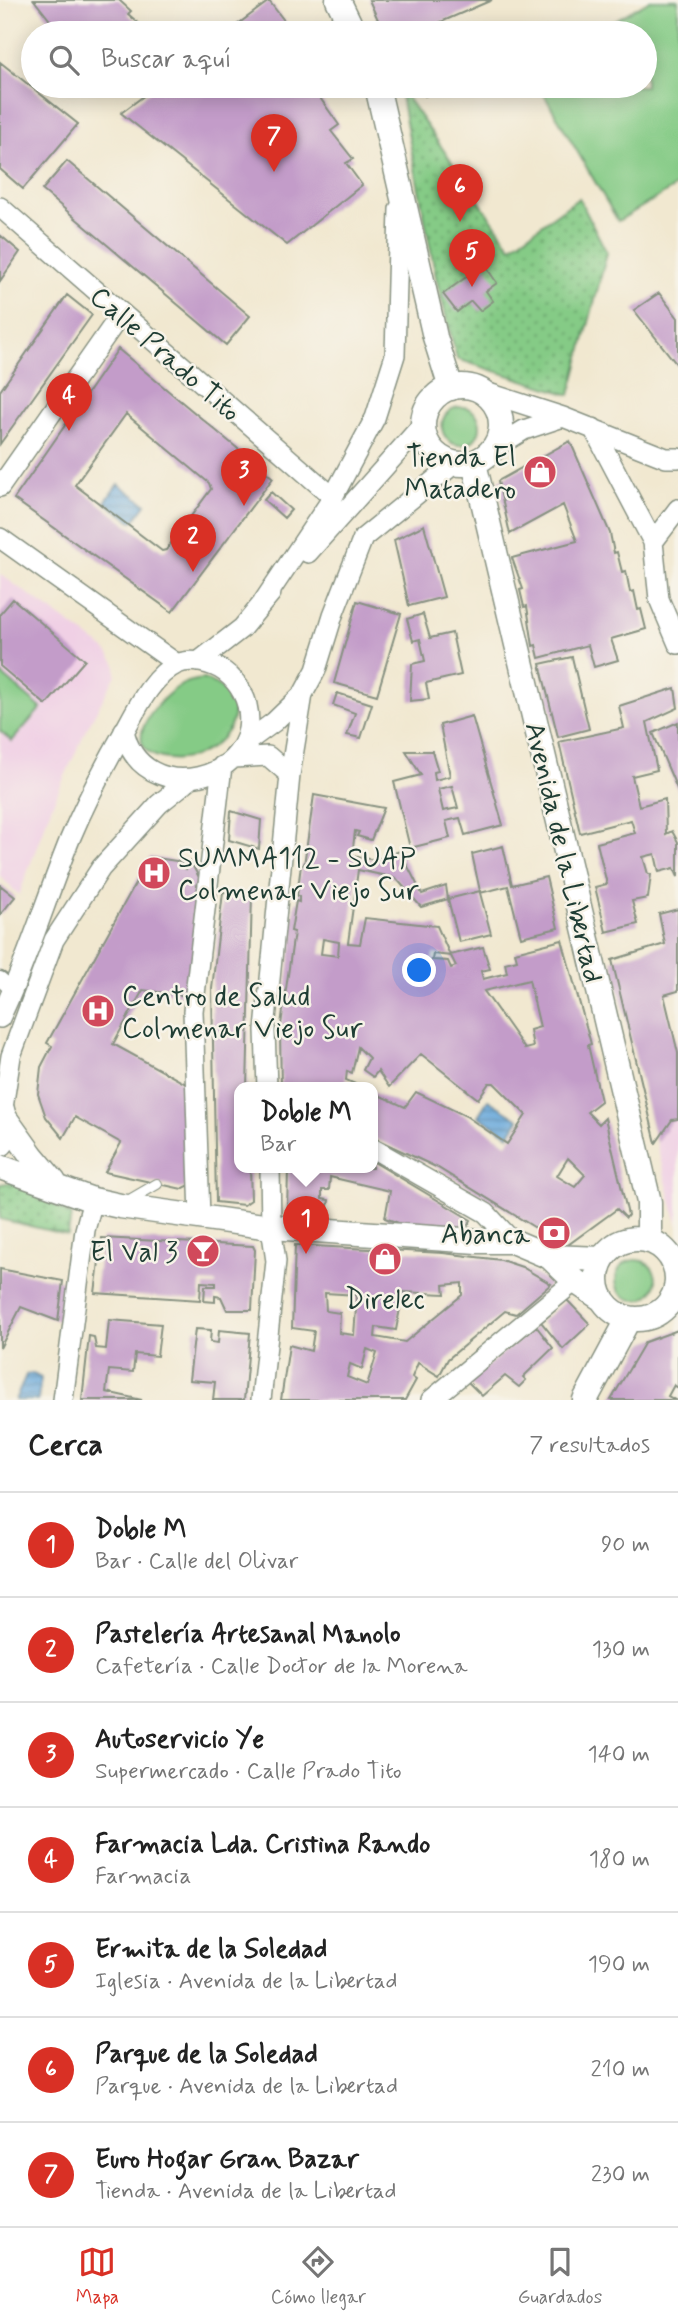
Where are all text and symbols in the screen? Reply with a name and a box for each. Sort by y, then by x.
search box [21,21,657,98]
icon: search [45,41,83,79]
text: Buscar aquí [101,43,232,77]
pin: 7 [251,114,297,172]
pin: 6 [437,164,483,222]
pin: 5 [449,229,495,287]
street label: Calle Prado Tito [81,279,248,431]
pin: 4 [46,373,92,431]
place label: Tienda El Matadero [404,440,516,509]
pin: 3 [221,448,267,506]
shop icon: Tienda El Matadero [521,453,559,491]
pin: 2 [170,514,216,572]
street label: Avenida de la Libertad [515,719,611,987]
place label: SUMMA112 - SUAP Colmenar Viejo Sur [178,841,420,910]
hospital icon: SUMMA112 - SUAP Colmenar Viejo Sur [135,854,173,892]
your location [402,953,436,987]
place label: Centro de Salud Colmenar Viejo Sur [122,979,364,1048]
hospital icon: Centro de Salud Colmenar Viejo Sur [79,992,117,1030]
popup [234,1082,378,1173]
text: Doble M [260,1096,352,1130]
text: Bar [260,1130,296,1160]
pin: 1 [283,1196,329,1254]
bank icon: Abanca [535,1214,573,1252]
place label: Abanca [441,1217,530,1254]
bar icon: El Val 3 [184,1232,222,1270]
place label: El Val 3 [90,1235,178,1272]
shop icon: Direlec [366,1240,404,1278]
place label: Direlec [345,1282,425,1319]
text: Cerca [28,1426,103,1465]
text: 7 resultados [529,1431,650,1461]
text: Doble M [95,1513,186,1547]
text: 1 [46,1530,56,1560]
text: 90 m [601,1530,650,1560]
text: Bar · Calle del Olivar [95,1547,298,1577]
text: Pastelería Artesanal Manolo [95,1618,401,1652]
text: 2 [45,1635,57,1665]
text: 130 m [592,1635,650,1665]
text: Cafetería · Calle Doctor de la Morena [95,1652,468,1682]
text: Autoservicio Ye [95,1723,264,1757]
text: 3 [46,1740,56,1770]
text: 140 m [587,1740,650,1770]
text: Supermercado · Calle Prado Tito [95,1757,402,1787]
text: Farmacia Lda. Cristina Rando [95,1828,430,1862]
text: 4 [44,1845,58,1875]
text: 180 m [589,1845,650,1875]
text: Farmacia [95,1862,191,1892]
text: Ermita de la Soledad [95,1933,327,1967]
text: 5 [44,1950,58,1980]
text: 190 m [588,1950,650,1980]
text: Iglesia · Avenida de la Libertad [95,1967,398,1997]
text: Parque de la Soledad [95,2038,318,2072]
text: 6 [45,2055,57,2085]
text: 210 m [590,2055,650,2085]
text: Parque · Avenida de la Libertad [95,2072,398,2102]
text: Euro Hogar Gran Bazar [95,2143,359,2177]
text: 7 [44,2160,58,2190]
text: 230 m [591,2160,650,2190]
text: Tienda · Avenida de la Libertad [95,2177,397,2207]
tab: Mapa [76,2243,119,2310]
tab: Cómo llegar [271,2243,366,2310]
tab: Guardados [518,2243,602,2310]

